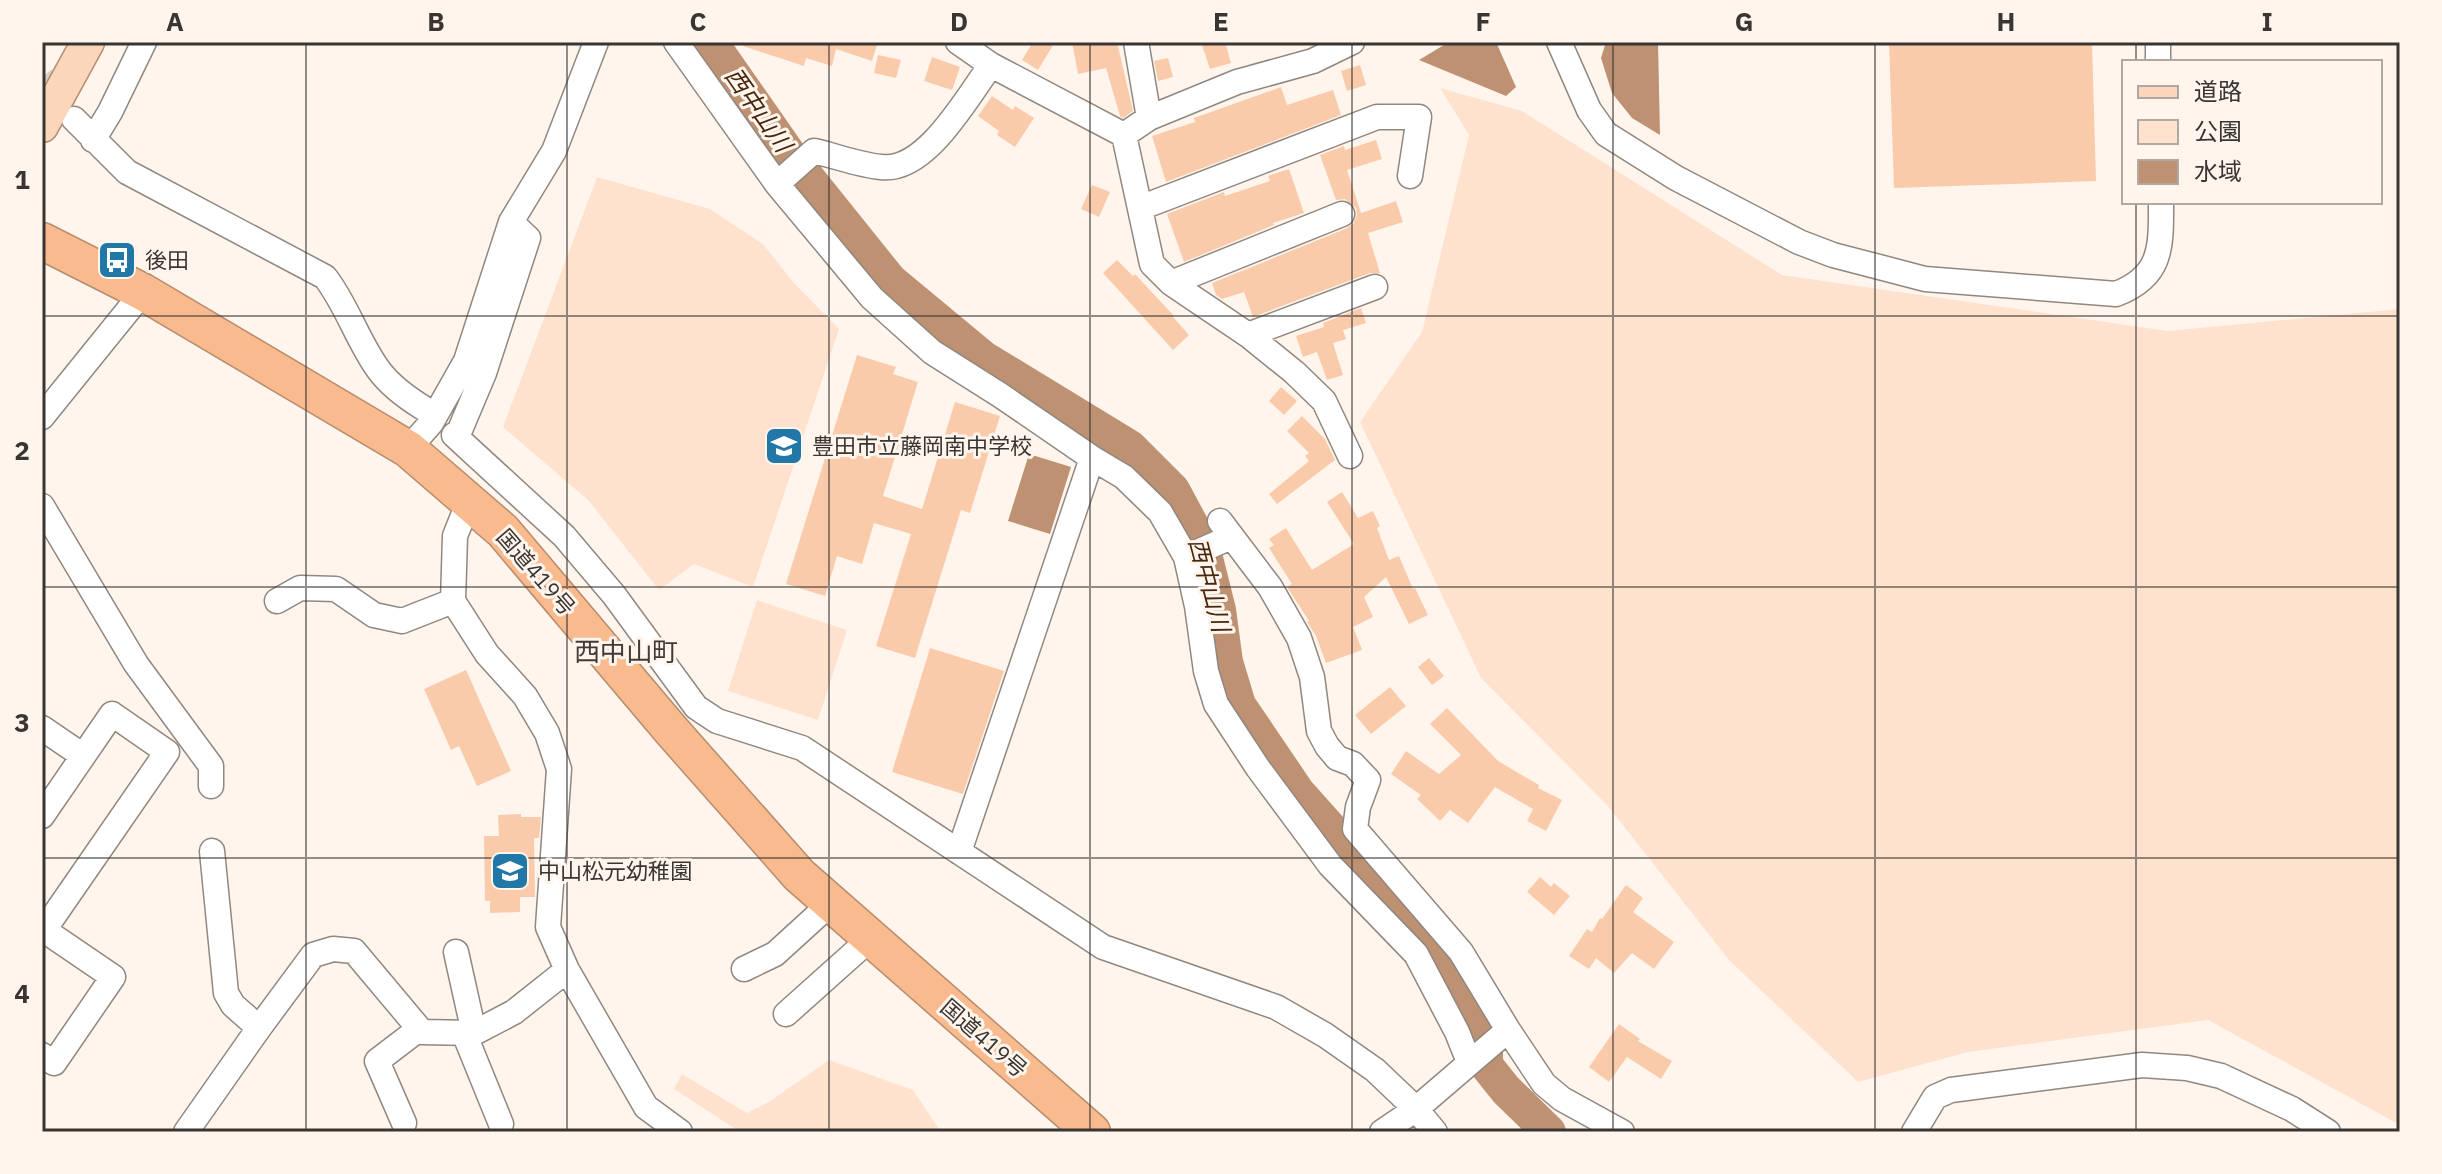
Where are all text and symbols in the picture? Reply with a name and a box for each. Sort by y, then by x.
text: A [166,4,184,38]
text: B [427,4,445,38]
text: C [690,4,707,38]
text: D [950,4,968,38]
text: E [1213,4,1229,38]
text: F [1475,4,1491,38]
text: G [1735,4,1753,38]
text: H [1997,4,2015,38]
text: I [2261,4,2273,38]
legend [2122,60,2382,204]
water label: 西中山川 [718,61,801,160]
text: 道路 [2194,75,2242,107]
text: 公園 [2194,115,2242,147]
text: 水域 [2194,155,2242,187]
text: 1 [14,162,30,196]
bus stop icon: 後田 [96,239,138,281]
place label: 後田 [145,245,189,274]
school or university icon: 豊田市立藤岡南中学校 [763,425,805,467]
place label: 豊田市立藤岡南中学校 [812,431,1032,460]
text: 2 [14,433,30,467]
street label: 国道419号 [491,522,582,621]
water label: 西中山川 [1182,534,1239,638]
district label: 西中山町 [574,634,678,668]
text: 3 [14,705,30,739]
school or university icon: 中山松元幼稚園 [489,850,531,892]
place label: 中山松元幼稚園 [538,856,692,885]
text: 4 [14,976,30,1010]
street label: 国道419号 [935,992,1034,1083]

